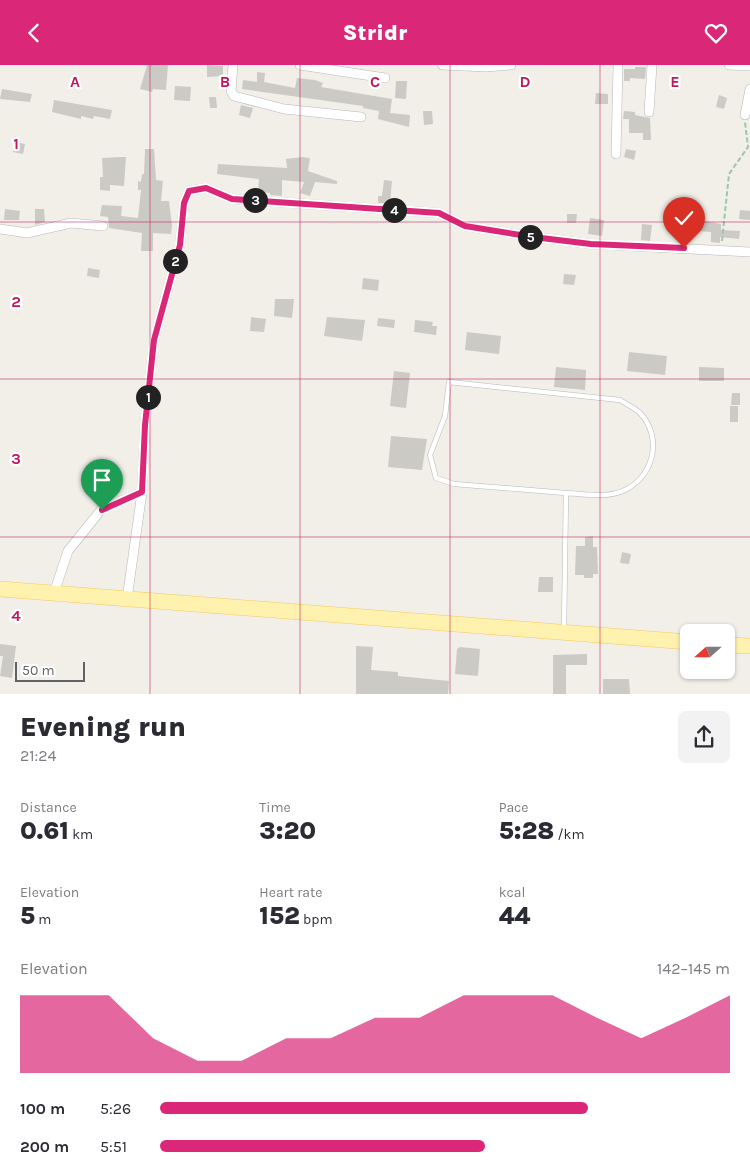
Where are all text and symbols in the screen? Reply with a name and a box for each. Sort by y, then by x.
icon: back [20,19,48,47]
icon: heart [702,19,730,47]
text: Stridr [343,20,407,46]
text: A [70,72,80,91]
text: B [220,72,230,91]
text: C [370,72,380,91]
text: D [520,72,531,91]
text: E [670,72,680,91]
text: 1 [13,134,19,153]
pin: 3 [242,187,268,213]
text: 3 [251,192,260,209]
pin: 4 [382,197,406,223]
pin [663,197,705,248]
text: 4 [390,202,399,219]
icon: check [670,204,698,232]
pin: 5 [518,225,542,249]
text: 5 [526,229,535,246]
pin: 2 [162,249,188,273]
text: 2 [171,253,180,270]
text: 2 [11,292,21,311]
pin: 1 [136,385,160,409]
text: 1 [146,389,151,406]
text: 3 [11,449,21,468]
pin [81,459,123,510]
icon: arrive [88,466,116,494]
text: 4 [11,606,21,625]
north arrow [680,624,735,679]
map controls [680,624,735,679]
scale bar [15,659,85,682]
text: 50 m [22,662,55,679]
text: Evening run [20,710,186,743]
button: share [678,711,730,763]
text: 21:24 [20,746,56,765]
text: Distance [20,799,77,816]
text: Time [259,799,291,816]
text: Pace [499,799,529,816]
text: 0.61 [20,816,69,845]
text: 3:20 [259,816,316,845]
text: 5:28 [499,816,554,845]
text: km [69,826,93,843]
text: /km [554,826,585,843]
text: Elevation [20,884,79,901]
text: Heart rate [259,884,322,901]
text: kcal [499,884,525,901]
text: 5 [20,901,35,930]
text: 152 [259,901,300,930]
text: 44 [499,901,530,930]
text: m [35,911,51,928]
text: bpm [300,911,333,928]
text: Elevation [20,959,88,978]
text: 142–145 m [657,959,730,978]
text: 100 m [20,1099,65,1118]
text: 5:26 [100,1099,131,1118]
text: 200 m [20,1137,69,1156]
text: 5:51 [100,1137,127,1156]

